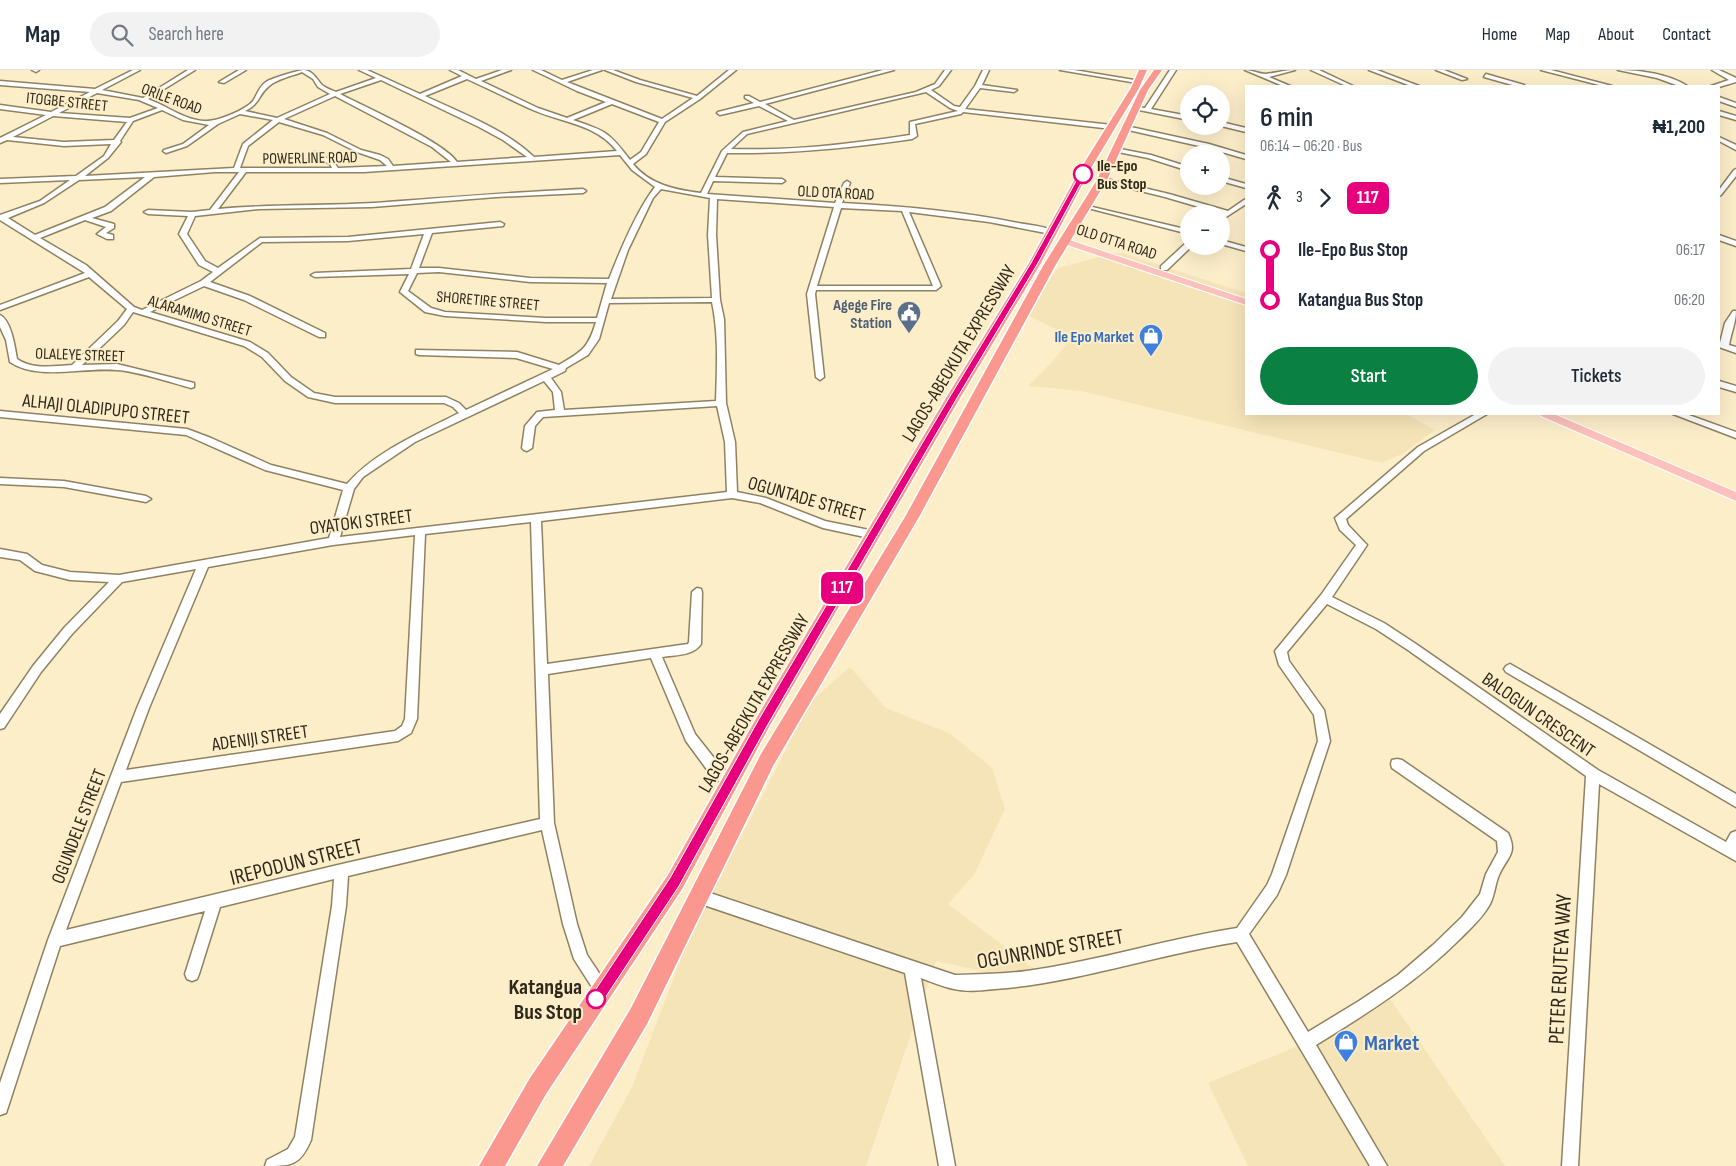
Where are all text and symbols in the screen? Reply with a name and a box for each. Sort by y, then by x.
search box [90,12,440,57]
text: Map [25,20,60,49]
icon: search [108,21,136,49]
text: Search here [148,23,224,46]
text: Home [1482,24,1517,45]
text: Map [1545,24,1570,45]
text: About [1598,24,1634,45]
text: Contact [1662,24,1711,45]
street label: ORILE ROAD [138,80,205,119]
map controls [1180,85,1230,255]
button: locate [1180,85,1230,135]
street label: ITOGBE STREET [25,89,109,116]
text: 6 min [1260,101,1313,134]
text: ₦1,200 [1653,116,1705,139]
text: 06:14 – 06:20 · Bus [1260,137,1362,156]
button: + [1180,145,1230,195]
street label: POWERLINE ROAD [262,148,358,169]
place label: Ile-Epo Bus Stop [1097,157,1147,194]
marker: Ile-Epo Bus Stop [1073,164,1093,184]
street label: OLD OTA ROAD [797,182,875,205]
icon: walk [1260,184,1288,212]
icon: forward [1311,184,1339,212]
text: 117 [1357,187,1379,208]
text: 3 [1296,188,1303,207]
button: − [1180,205,1230,255]
street label: OLD OTTA ROAD [1074,220,1159,264]
text: Ile-Epo Bus Stop [1298,239,1408,262]
text: 06:17 [1676,241,1705,260]
street label: LAGOS-ABEOKUTA EXPRESSWAY [897,261,1021,446]
street label: SHORETIRE STREET [436,288,541,316]
text: Katangua Bus Stop [1298,289,1423,312]
street label: ALARAMIMO STREET [145,291,254,341]
text: 06:20 [1674,291,1705,310]
place label: Agege Fire Station [832,296,892,333]
public building icon: Agege Fire Station [896,300,922,334]
shop icon: Ile Epo Market [1138,323,1164,357]
place label: Ile Epo Market [1054,328,1134,347]
street label: OLALEYE STREET [35,344,125,367]
button: Start [1260,347,1478,405]
button: Tickets [1488,347,1705,405]
street label: ALHAJI OLADIPUPO STREET [20,389,191,430]
street label: OGUNTADE STREET [745,472,868,527]
street label: OYATOKI STREET [308,505,414,540]
line badge: 117 [813,572,871,604]
text: 117 [831,577,853,598]
street label: LAGOS-ABEOKUTA EXPRESSWAY [694,610,815,797]
street label: BALOGUN CRESCENT [1477,668,1599,763]
street label: ADENIJI STREET [209,720,310,757]
street label: OGUNDELE STREET [47,766,112,887]
street label: IREPODUN STREET [227,833,366,892]
street label: PETER ERUTEYA WAY [1543,893,1578,1045]
street label: OGUNRINDE STREET [975,923,1126,976]
place label: Katangua Bus Stop [508,974,582,1026]
marker: Katangua Bus Stop [586,989,606,1009]
shop icon: Market [1333,1029,1359,1063]
place label: Market [1364,1030,1419,1057]

